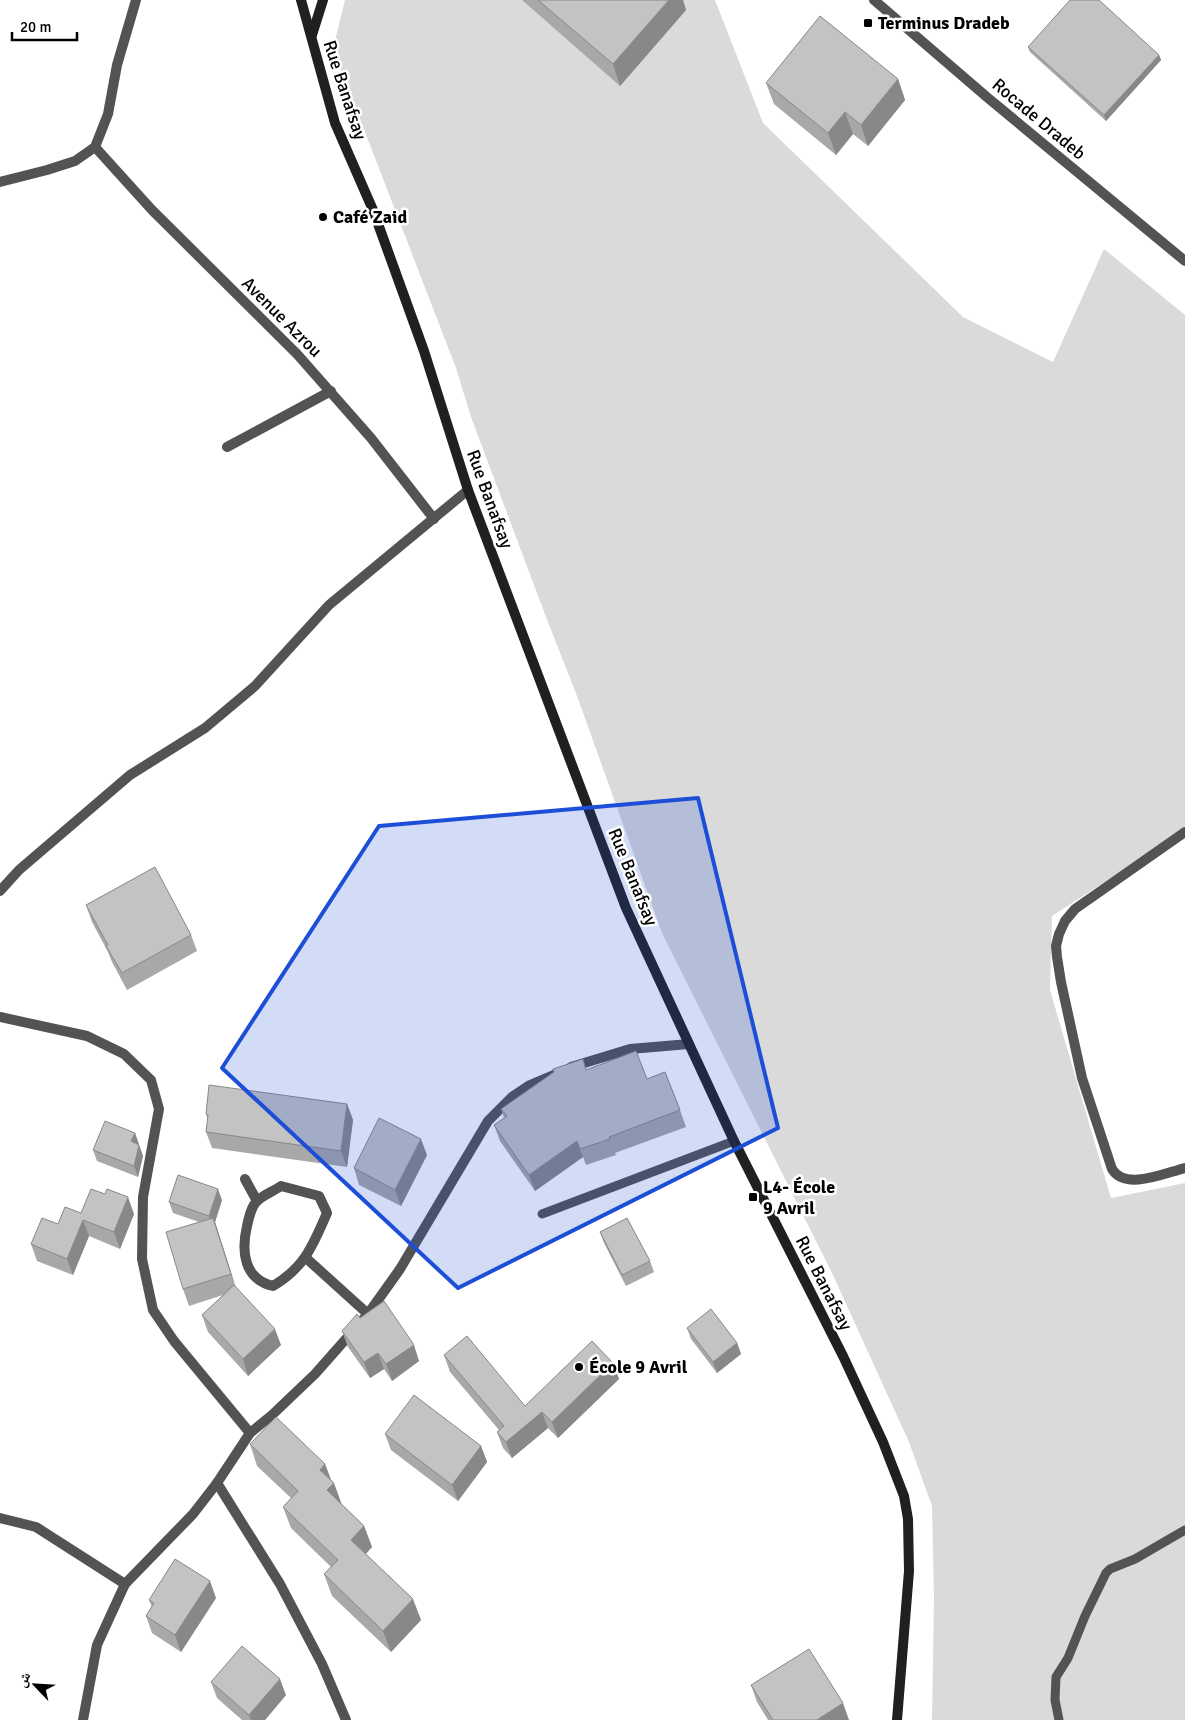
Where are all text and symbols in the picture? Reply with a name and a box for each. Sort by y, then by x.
scale bar [12,10,78,42]
place label: Terminus Dradeb [878,12,1010,34]
marker: Terminus Dradeb [862,17,874,29]
text: 20 m [20,18,51,36]
street label: Rue Banafsay [319,37,372,143]
street label: Rocade Dradeb [988,74,1090,164]
place label: Café Zaid [333,206,407,228]
marker: Café Zaid [317,211,329,223]
street label: Avenue Azrou [237,272,327,362]
street label: Rue Banafsay [462,447,518,552]
street label: Rue Banafsay [603,825,663,930]
place label: L4- École 9 Avril [763,1176,835,1219]
marker: L4- École 9 Avril [747,1191,759,1203]
street label: Rue Banafsay [791,1232,858,1335]
place label: École 9 Avril [589,1356,688,1378]
marker: École 9 Avril [573,1361,585,1373]
north arrow [10,1660,60,1710]
text: ش [13,1669,35,1690]

